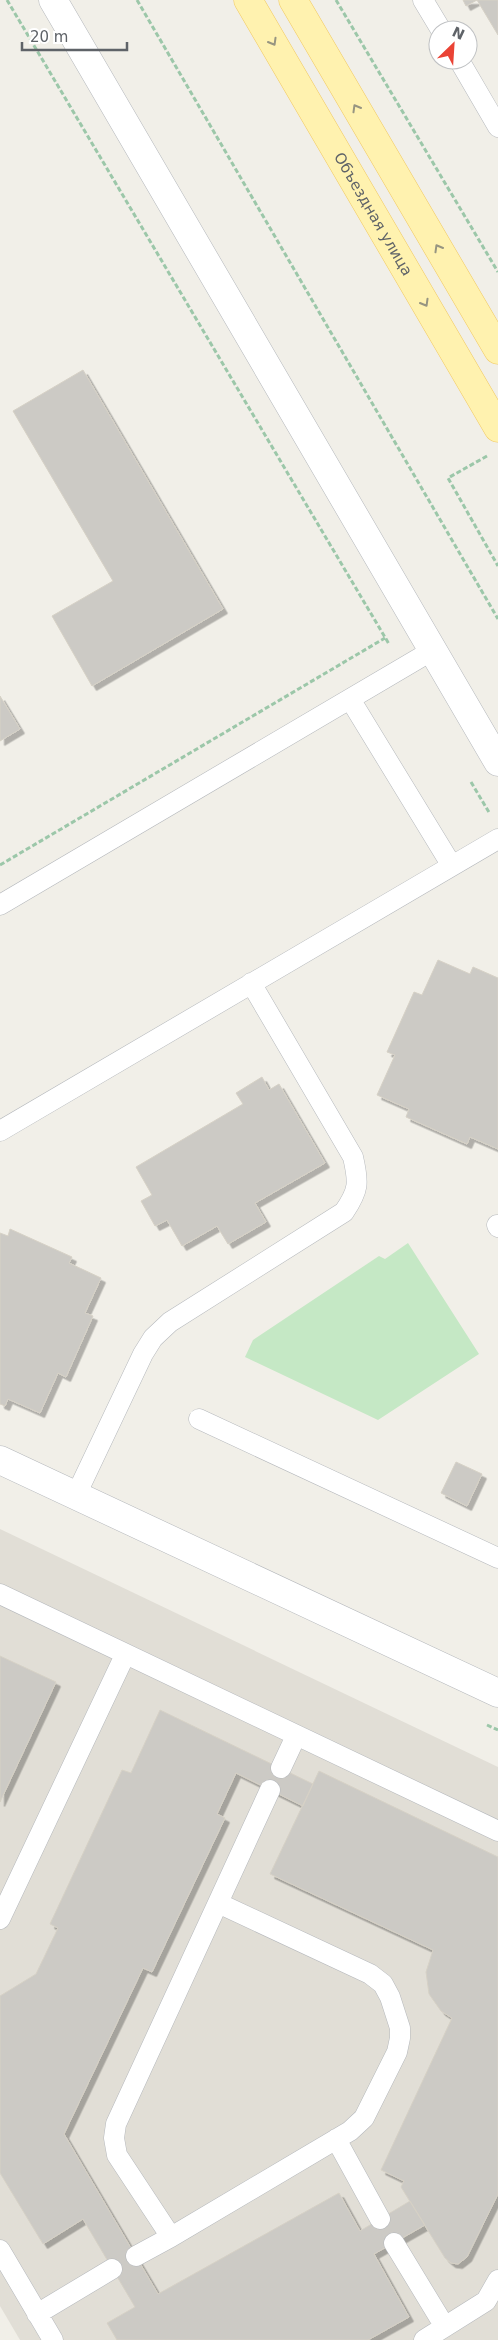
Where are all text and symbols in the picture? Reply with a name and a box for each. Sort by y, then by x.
scale bar [22,20,128,52]
north arrow [428,20,478,70]
text: N [450,23,467,43]
text: 20 m [30,28,68,46]
one-way arrow [267,37,277,46]
one-way arrow [353,104,363,113]
street label: Объездная улица [330,149,416,279]
one-way arrow [435,244,445,253]
one-way arrow [419,298,429,307]

